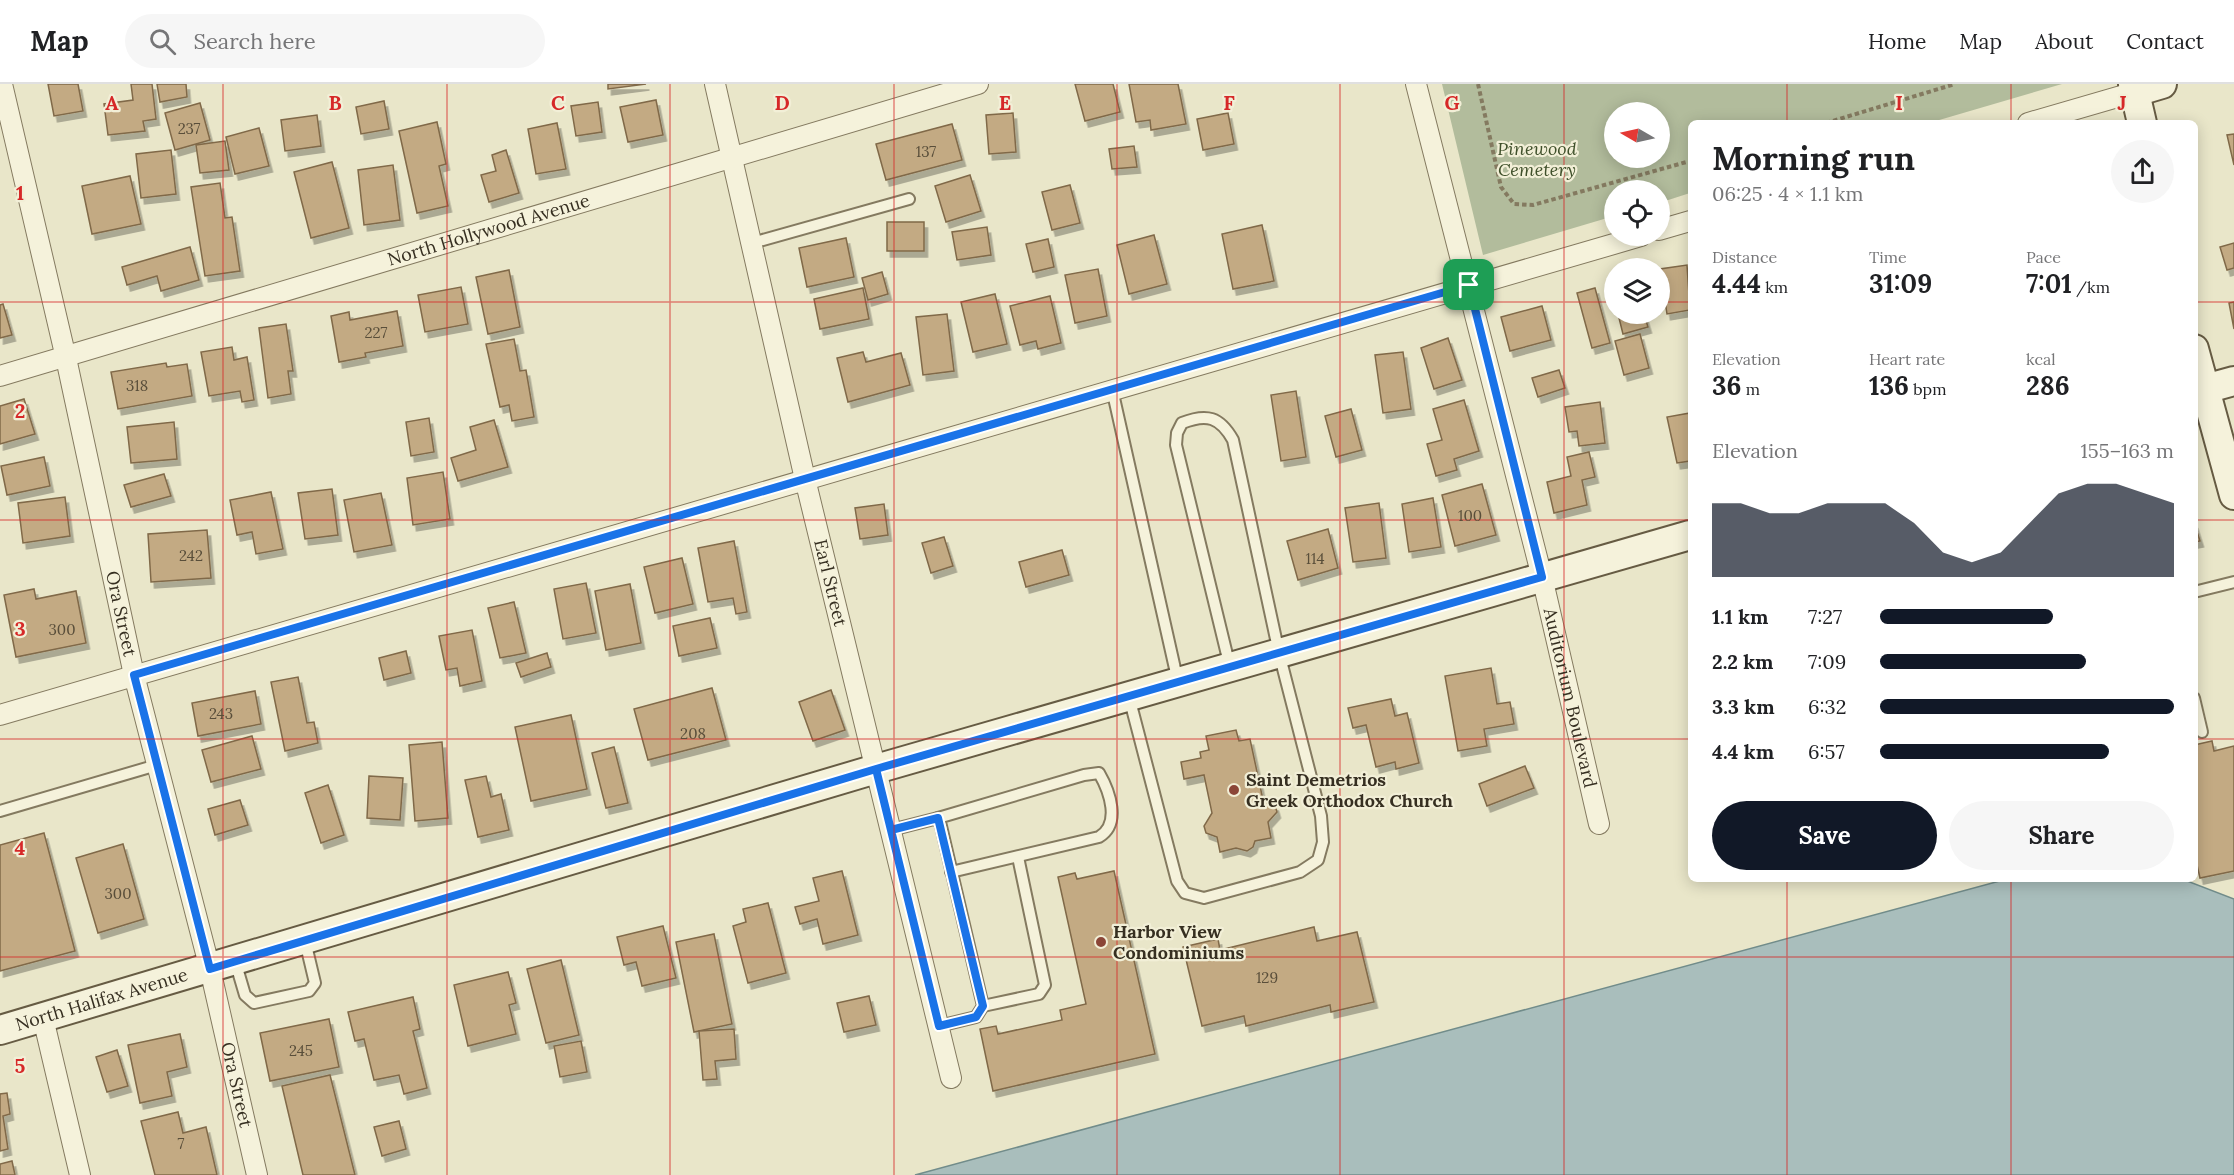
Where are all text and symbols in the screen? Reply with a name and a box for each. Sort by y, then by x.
search box [125,14,545,68]
text: Map [30,23,89,59]
icon: search [146,25,179,58]
text: Search here [194,27,316,55]
text: Home [1868,28,1926,55]
text: Map [1959,28,2002,55]
text: About [2035,28,2093,55]
text: Contact [2126,28,2204,55]
text: A [105,90,119,115]
text: B [328,90,342,115]
text: C [551,90,565,115]
text: D [774,90,790,115]
text: E [999,90,1011,115]
text: F [1223,90,1235,115]
text: G [1444,90,1460,115]
text: I [1895,90,1903,115]
text: J [2117,90,2127,115]
north arrow [1604,102,1670,168]
map controls [1604,102,1670,324]
house number: 237 [178,119,200,138]
park label: Pinewood Cemetery [1497,137,1577,181]
text: Morning run [1712,137,1915,179]
button: share [2111,140,2174,203]
house number: 137 [916,142,936,161]
text: 1 [16,180,24,205]
button: locate [1604,180,1670,246]
text: 06:25 · 4 × 1.1 km [1712,181,1863,206]
street label: North Hollywood Avenue [385,189,593,271]
text: Distance [1712,247,1777,267]
text: Time [1869,247,1907,267]
text: Pace [2026,247,2061,267]
button: layers [1604,258,1670,324]
pin [1443,259,1494,310]
text: 4.44 [1712,267,1761,300]
text: 31:09 [1869,267,1932,300]
text: 7:01 [2026,267,2072,300]
icon: arrive [1452,268,1485,301]
text: km [1761,277,1788,297]
text: /km [2072,277,2110,297]
house number: 227 [364,323,388,342]
text: Elevation [1712,349,1781,369]
text: Heart rate [1869,349,1945,369]
text: kcal [2026,349,2056,369]
text: 36 [1712,369,1742,402]
text: 136 [1869,369,1909,402]
text: 286 [2026,369,2070,402]
house number: 318 [126,376,148,395]
text: m [1742,379,1760,399]
text: bpm [1909,379,1946,399]
text: 2 [15,398,25,423]
text: Elevation [1712,438,1798,463]
text: 155–163 m [2081,438,2174,463]
house number: 100 [1458,506,1482,525]
street label: Earl Street [809,537,853,629]
house number: 242 [179,546,203,565]
house number: 114 [1305,549,1325,568]
street label: Ora Street [101,569,142,659]
text: 1.1 km [1712,604,1768,629]
text: 7:27 [1808,604,1842,629]
street label: Auditorium Boulevard [1538,605,1602,790]
text: 3 [14,616,26,641]
house number: 300 [49,620,76,639]
text: 2.2 km [1712,649,1774,674]
text: 7:09 [1808,649,1846,674]
text: 3.3 km [1712,694,1775,719]
text: 6:32 [1808,694,1846,719]
house number: 243 [209,704,233,723]
house number: 208 [680,724,706,743]
text: 4.4 km [1712,739,1774,764]
text: 6:57 [1808,739,1845,764]
place label: Saint Demetrios Greek Orthodox Church [1246,768,1453,812]
marker: Saint Demetrios Greek Orthodox Church [1227,783,1241,797]
button: Save [1712,801,1937,870]
button: Share [1949,801,2174,870]
text: 4 [15,835,26,860]
house number: 300 [105,884,132,903]
place label: Harbor View Condominiums [1113,920,1244,964]
marker: Harbor View Condominiums [1094,935,1108,949]
street label: North Halifax Avenue [13,963,190,1036]
house number: 129 [1256,968,1278,987]
street label: Ora Street [216,1040,258,1130]
house number: 245 [289,1041,313,1060]
text: 5 [15,1053,26,1078]
house number: 7 [178,1134,185,1153]

